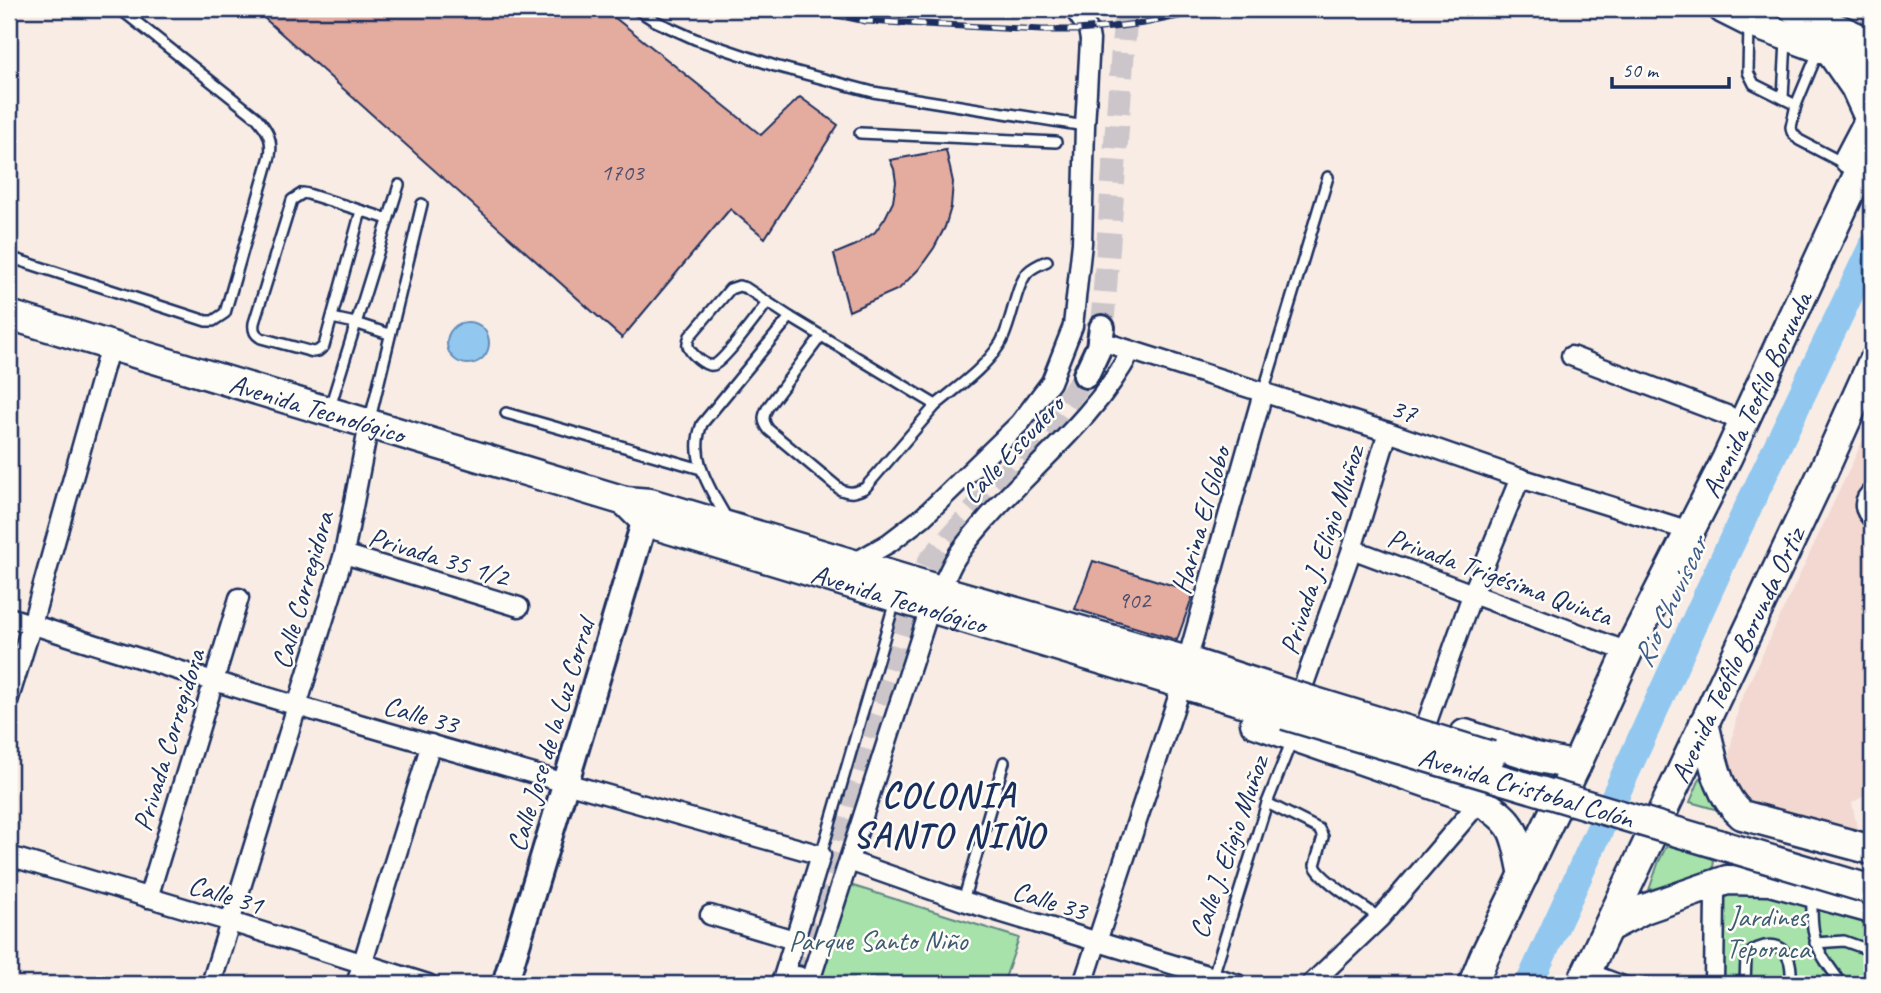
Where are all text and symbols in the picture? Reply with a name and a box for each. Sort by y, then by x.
scale bar [1612,46,1729,90]
text: 50 m [1622,57,1660,83]
house number: 1703 [600,157,646,187]
street label: Avenida Teofilo Borunda [1693,284,1821,503]
street label: Avenida Tecnológico [225,366,412,452]
street label: Calle Escudero [953,386,1073,511]
street label: 37 [1386,390,1423,432]
street label: Privada J. Eligio Muñoz [1271,438,1373,659]
street label: Harina El Globo [1163,440,1239,598]
street label: Calle Corregidora [263,506,342,673]
street label: Privada 35 1/2 [365,519,515,595]
street label: Avenida Teófilo Borunda Ortiz [1662,519,1814,788]
street label: Privada Trigésima Quinta [1383,520,1618,634]
water label: Rio Chuviscar [1624,527,1718,673]
street label: Avenida Tecnológico [807,556,994,643]
house number: 902 [1118,585,1152,615]
street label: Calle Jose de la Luz Corral [499,610,604,856]
street label: Privada Corregidora [124,643,213,835]
street label: Calle 33 [380,687,465,742]
street label: Avenida Cristobal Colón [1415,739,1639,836]
street label: Calle J. Eligio Muñoz [1181,749,1277,943]
district label: COLONIA SANTO NIÑO [853,773,1048,858]
street label: Calle 31 [184,867,269,923]
street label: Calle 33 [1008,873,1094,929]
park label: Jardines Teporaca [1726,899,1812,966]
park label: Parque Santo Niño [789,923,969,958]

